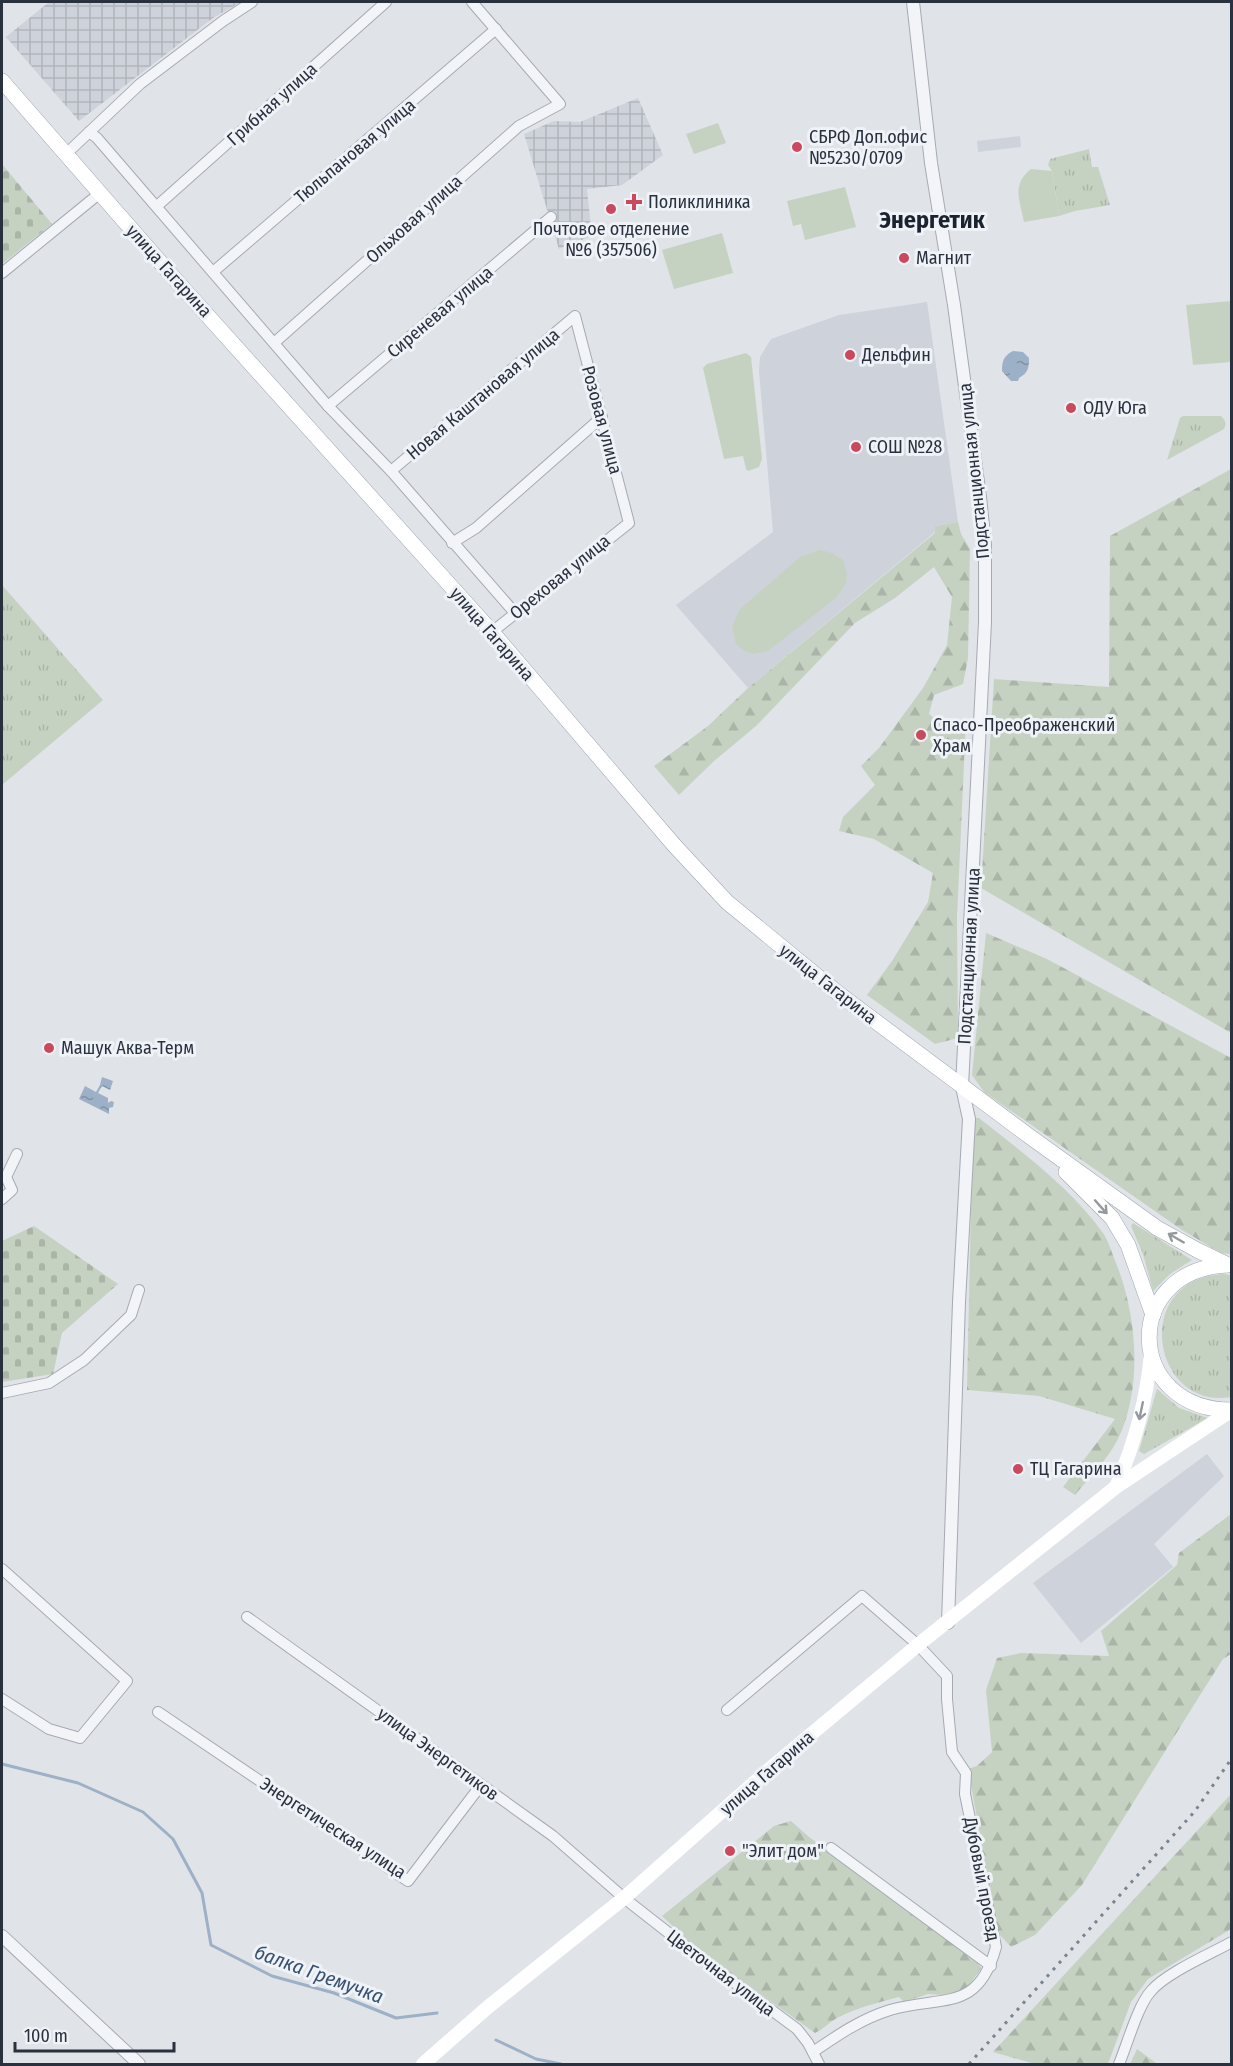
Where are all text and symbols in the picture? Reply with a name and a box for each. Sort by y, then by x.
street label: Грибная улица [222,58,322,150]
street label: Тюльпановая улица [290,94,420,208]
place label: СБРФ Доп.офис №5230/0709 [809,126,928,169]
marker: СБРФ Доп.офис №5230/0709 [790,140,804,154]
street label: Ольховая улица [361,170,467,268]
place label: Поликлиника [648,191,751,213]
marker: Поликлиника [625,193,643,211]
marker: Почтовое отделение №6 (357506) [604,202,618,216]
district label: Энергетик [879,206,986,234]
place label: Почтовое отделение №6 (357506) [533,218,689,261]
street label: улица Гагарина [122,220,217,322]
place label: Магнит [916,247,972,269]
marker: Магнит [897,251,911,265]
street label: Сиреневая улица [383,261,498,363]
street label: Новая Каштановая улица [402,323,564,464]
place label: Дельфин [861,344,931,366]
marker: Дельфин [843,348,857,362]
street label: Розовая улица [577,363,627,477]
street label: Подстанционная улица [954,382,994,560]
place label: ОДУ Юга [1083,397,1147,419]
marker: ОДУ Юга [1064,401,1078,415]
place label: СОШ №28 [868,436,942,458]
marker: СОШ №28 [849,440,863,454]
street label: Ореховая улица [505,530,615,624]
street label: улица Гагарина [445,582,539,686]
place label: Спасо-Преображенский Храм [933,714,1115,757]
marker: Спасо-Преображенский Храм [914,728,928,742]
street label: Подстанционная улица [953,867,985,1045]
street label: улица Гагарина [775,939,881,1029]
place label: Машук Аква-Терм [61,1037,194,1059]
marker: Машук Аква-Терм [42,1041,56,1055]
one-way arrow [1094,1199,1108,1214]
one-way arrow [1168,1232,1185,1244]
one-way arrow [1135,1401,1146,1420]
place label: ТЦ Гагарина [1030,1458,1122,1480]
marker: ТЦ Гагарина [1011,1462,1025,1476]
street label: улица Энергетиков [373,1703,503,1805]
street label: улица Гагарина [715,1726,819,1820]
street label: Энергетическая улица [256,1773,410,1883]
street label: Дубовый проезд [959,1814,1005,1943]
place label: "Элит дом" [742,1840,824,1862]
marker: "Элит дом" [723,1844,737,1858]
street label: Цветочная улица [662,1925,780,2021]
water label: балка Гремучка [251,1940,387,2008]
scale bar [15,2015,174,2053]
text: 100 m [24,2025,68,2047]

